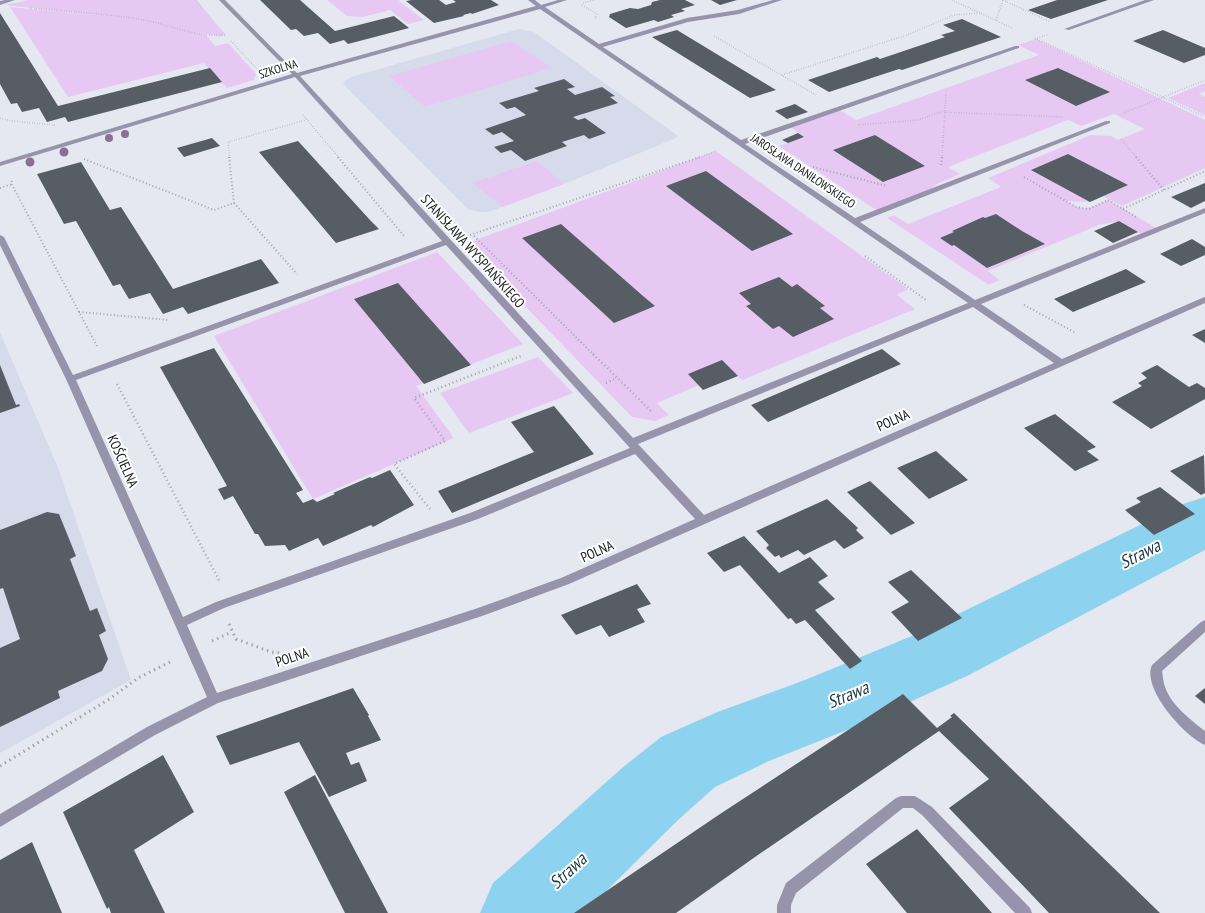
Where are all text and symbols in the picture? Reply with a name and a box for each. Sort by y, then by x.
street label: SZKOLNA [257,55,299,82]
street label: JAROSŁAWA DANIŁOWSKIEGO [747,129,859,211]
street label: STANISŁAWA WYSPIAŃSKIEGO [417,190,529,312]
street label: POLNA [874,405,912,435]
street label: KOŚCIELNA [103,432,143,491]
water label: Strawa [1116,533,1165,573]
street label: POLNA [578,536,616,566]
street label: POLNA [273,643,311,671]
water label: Strawa [824,675,873,713]
water label: Strawa [544,847,592,894]

